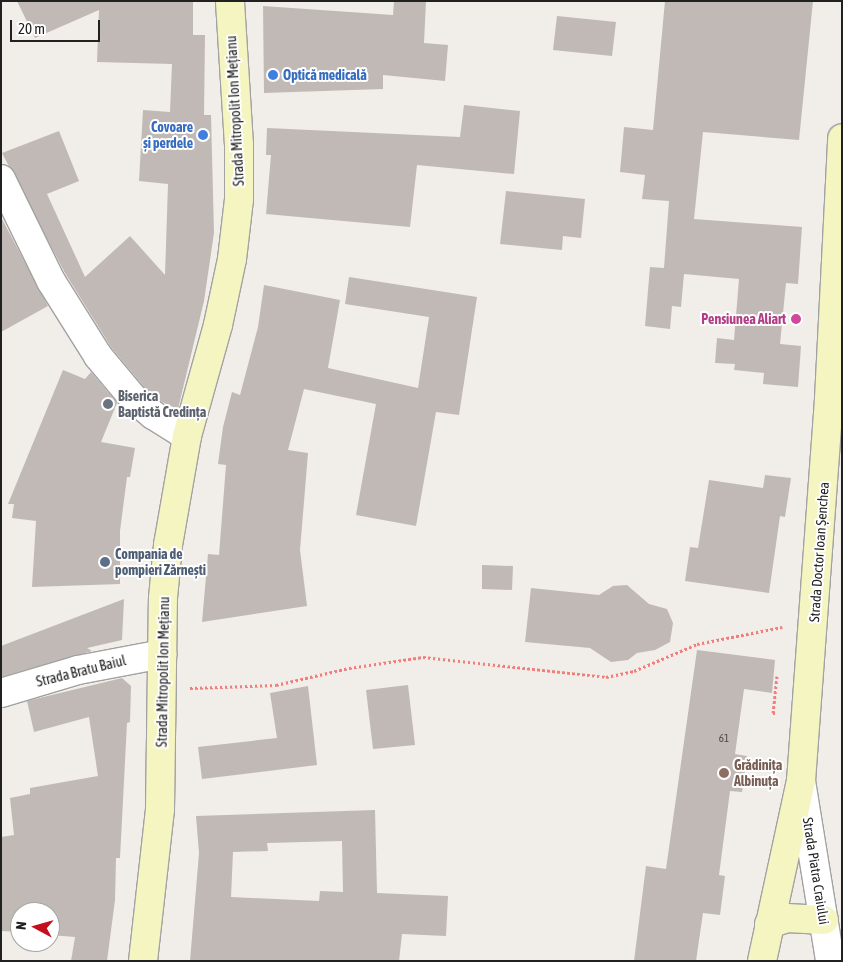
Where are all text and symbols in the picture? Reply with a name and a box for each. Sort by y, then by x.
scale bar [12,10,102,42]
text: 20 m [18,20,45,37]
street label: Strada Mitropolit Ion Mețianu [223,35,247,187]
place label: Optică medicală [283,67,367,83]
marker: Optică medicală [267,69,279,81]
place label: Covoare și perdele [143,119,193,152]
marker: Covoare și perdele [197,129,209,141]
place label: Pensiunea Aliart [701,311,786,327]
marker: Pensiunea Aliart [790,313,802,325]
place label: Biserica Baptistă Credința [118,388,206,421]
marker: Biserica Baptistă Credința [102,398,114,410]
street label: Strada Doctor Ioan Șenchea [806,481,832,623]
place label: Compania de pompieri Zărnești [115,546,206,578]
marker: Compania de pompieri Zărnești [99,556,111,568]
street label: Strada Mitropolit Ion Mețianu [153,597,173,747]
street label: Strada Bratu Baiul [34,652,128,690]
house number: 61 [719,731,729,745]
place label: Grădinița Albinuța [734,757,782,790]
marker: Grădinița Albinuța [718,767,730,779]
street label: Strada Piatra Craiului [799,816,833,926]
north arrow [10,902,60,952]
text: N [13,921,29,930]

